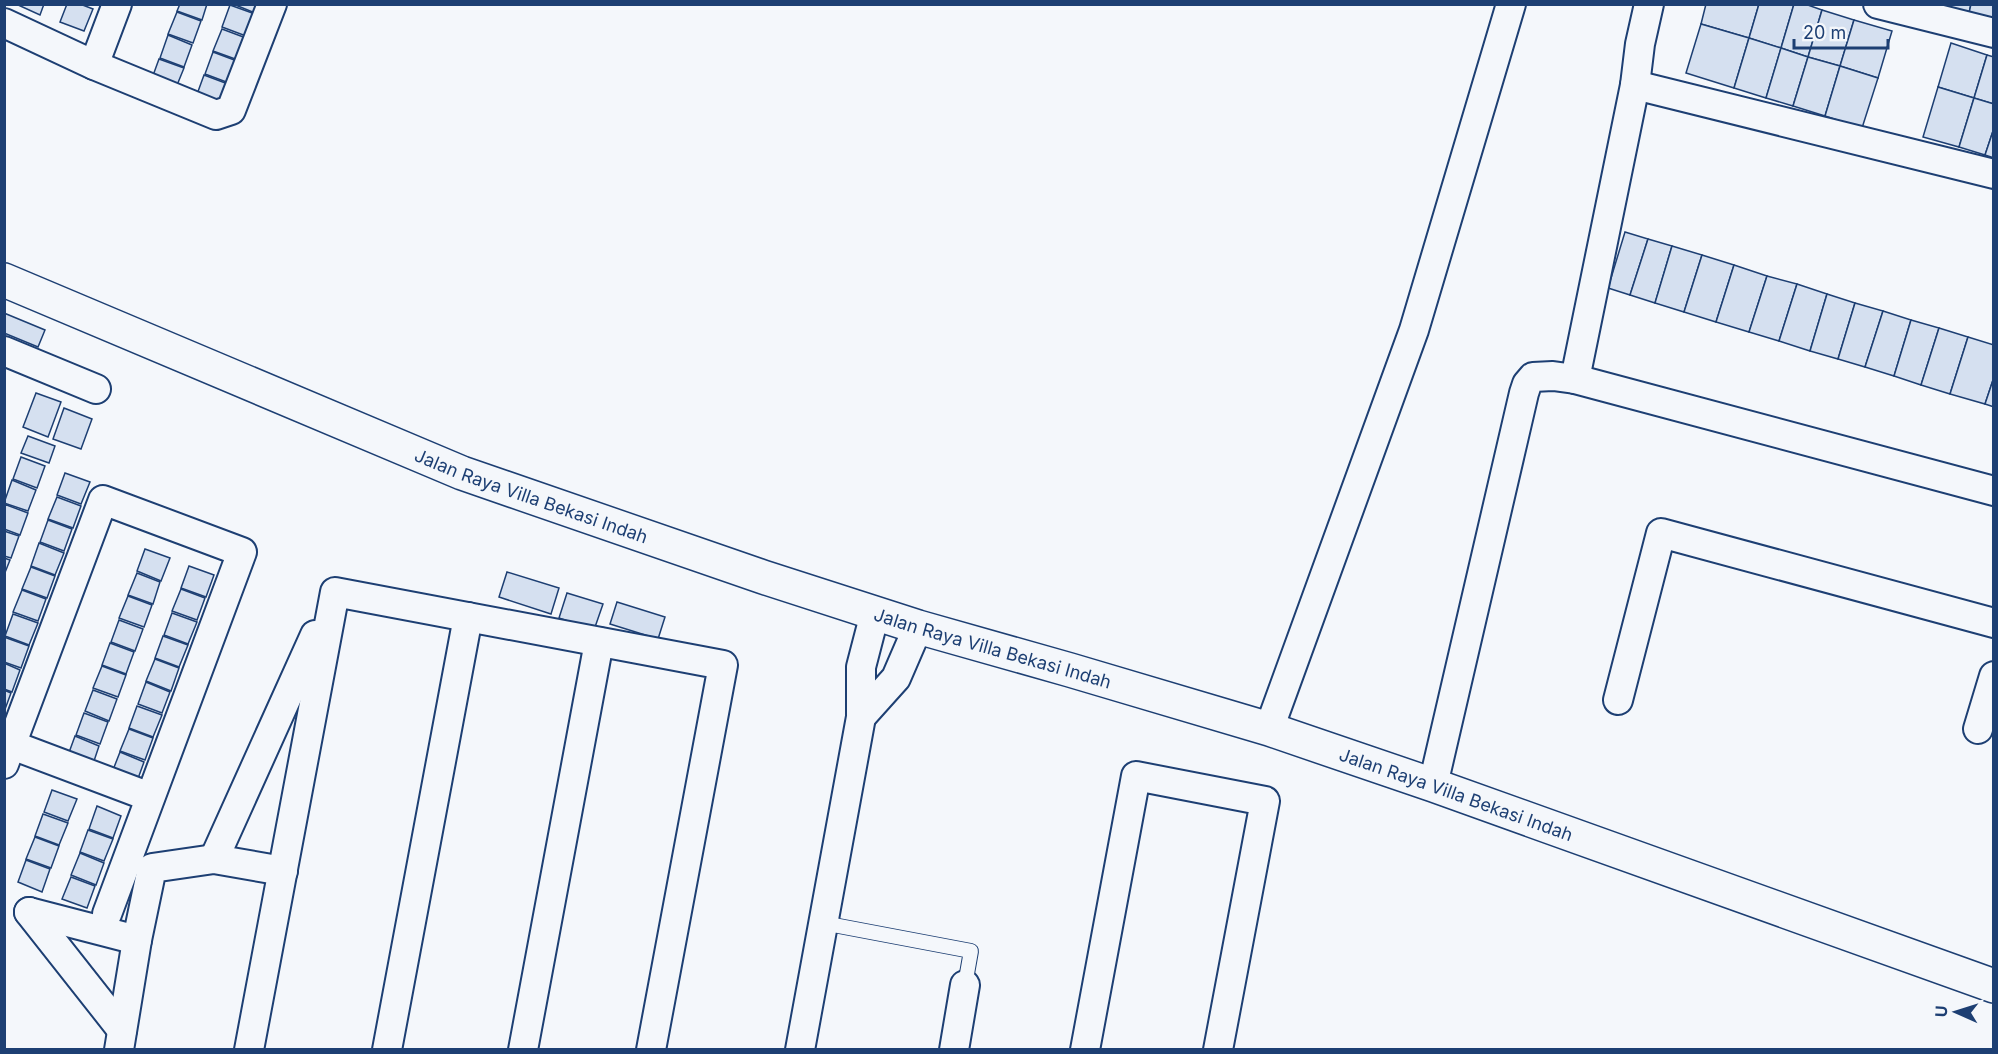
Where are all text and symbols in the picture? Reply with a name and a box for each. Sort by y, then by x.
scale bar [1794,12,1888,50]
text: 20 m [1803,22,1846,43]
street label: Jalan Raya Villa Bekasi Indah [412,444,651,547]
street label: Jalan Raya Villa Bekasi Indah [872,603,1114,692]
street label: Jalan Raya Villa Bekasi Indah [1337,743,1576,845]
north arrow [1926,982,1986,1042]
text: U [1931,1005,1951,1018]

